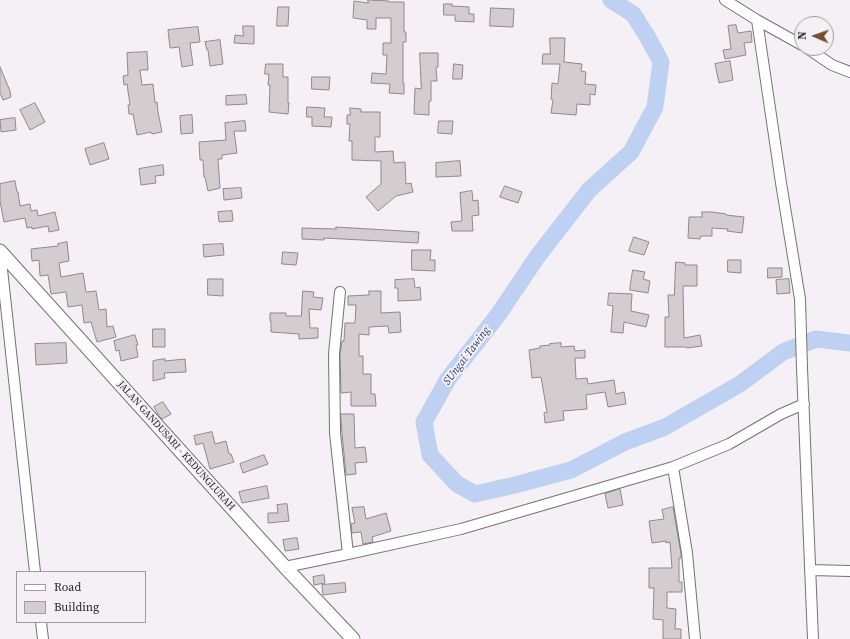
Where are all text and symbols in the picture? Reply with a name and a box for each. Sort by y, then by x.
north arrow [794,16,834,56]
text: N [795,31,810,40]
water label: SUngai Tawing [441,324,493,388]
street label: JALAN GANDUSARI - KEDUNGLURAH [115,379,237,513]
legend [16,571,146,623]
text: Road [54,579,81,595]
text: Building [54,599,99,615]

